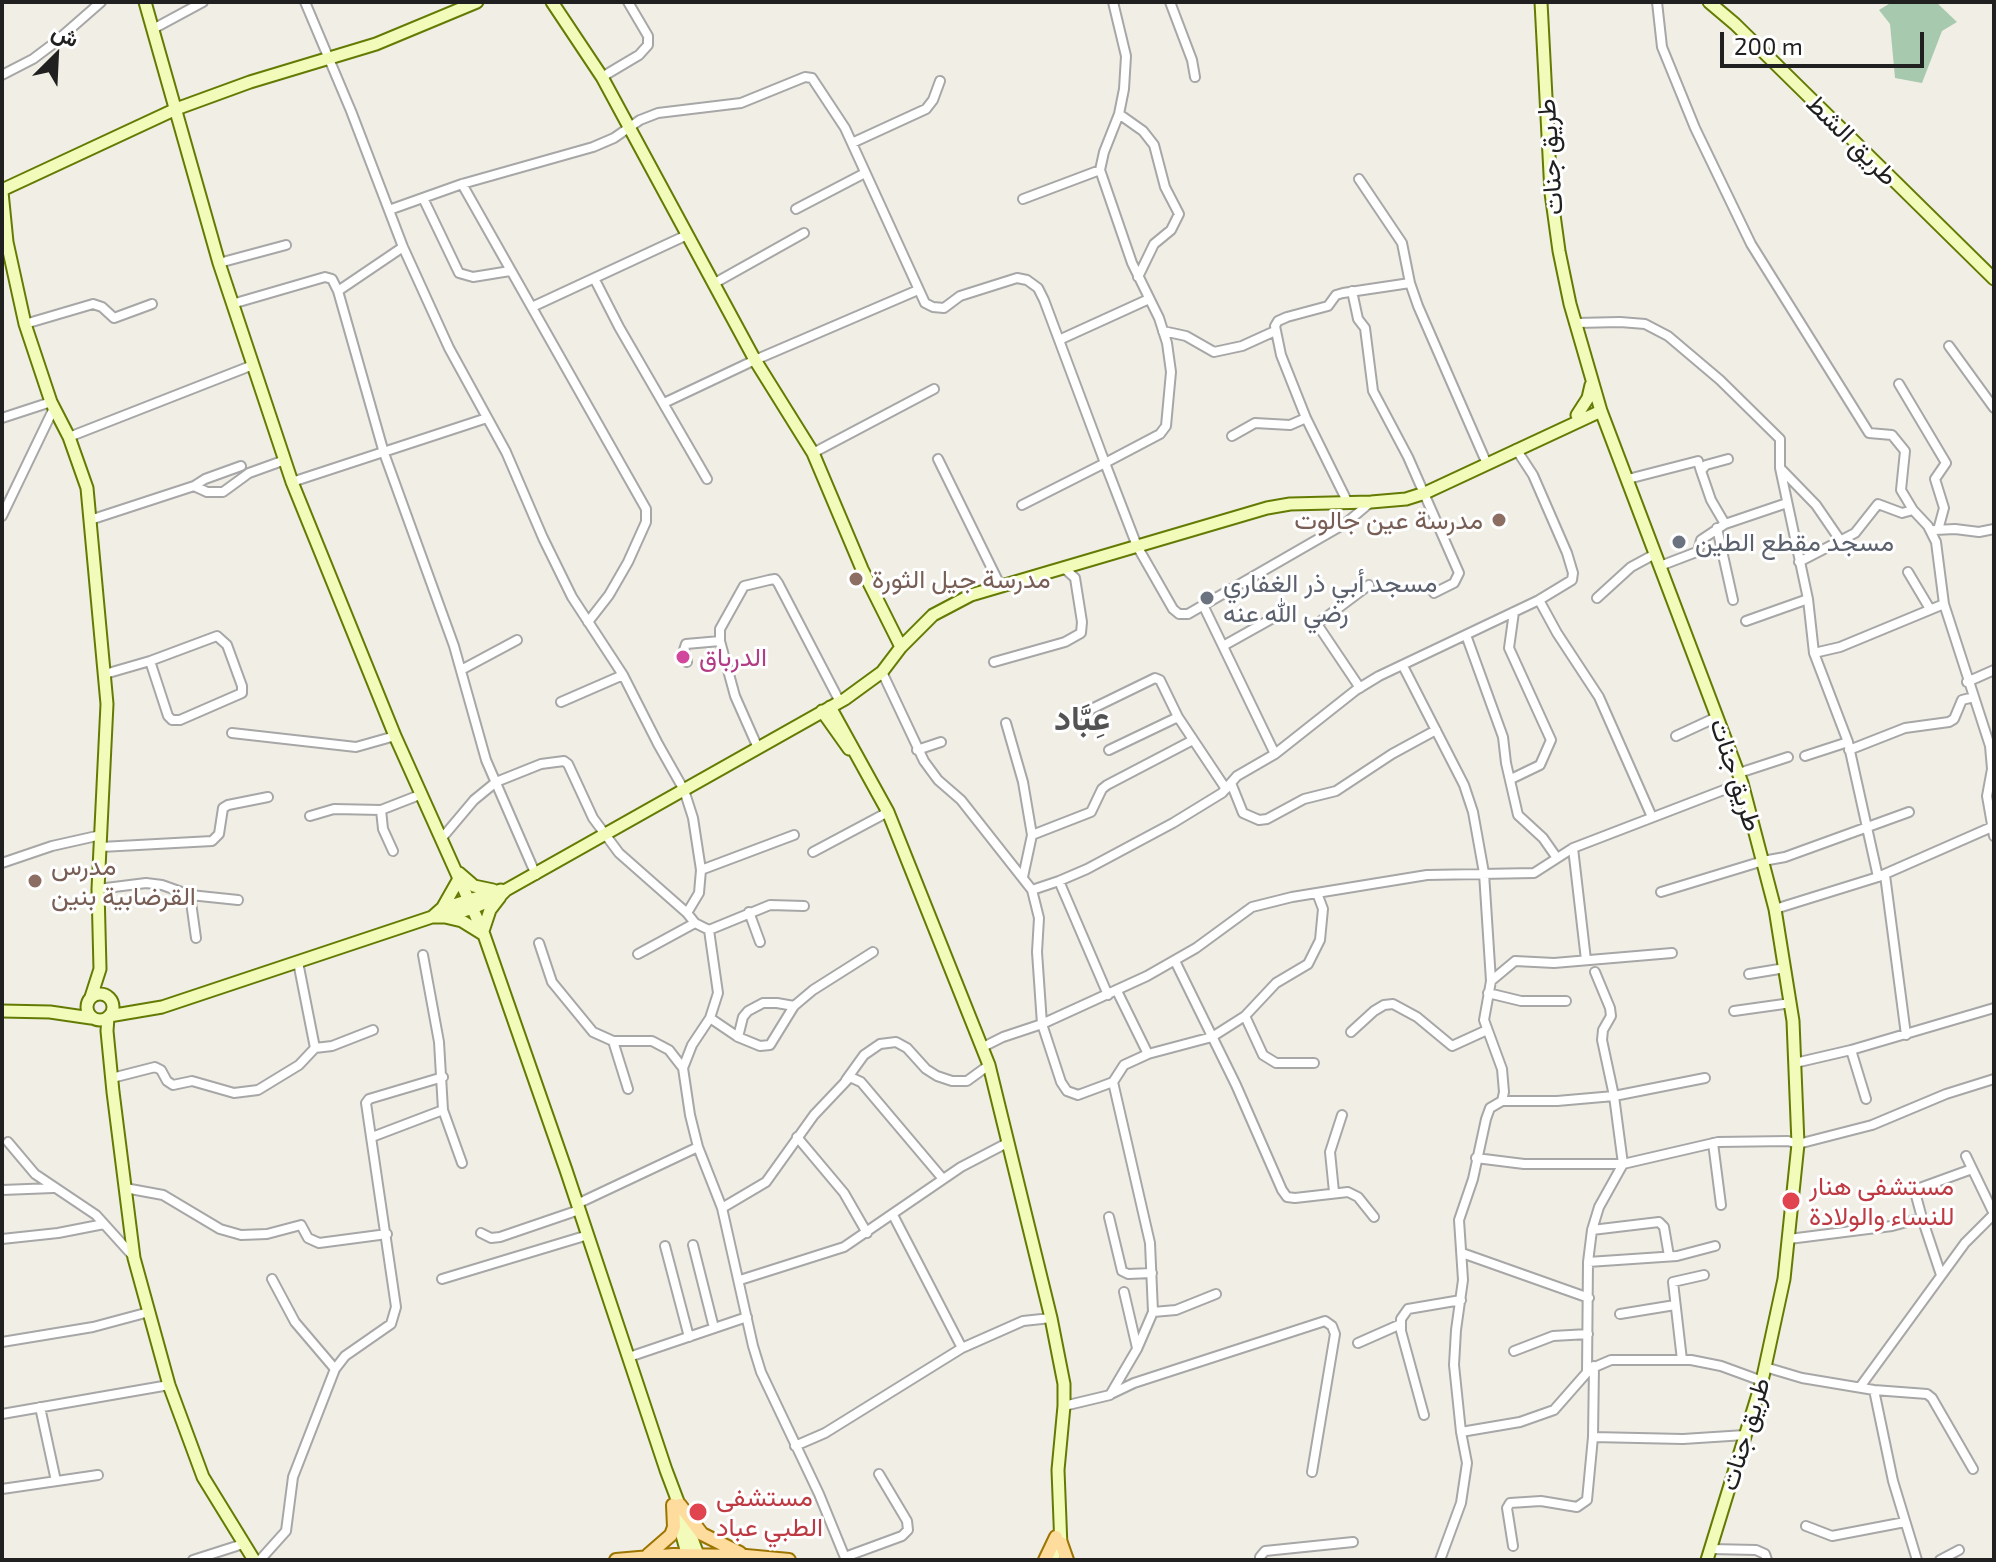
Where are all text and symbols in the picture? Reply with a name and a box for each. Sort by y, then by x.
north arrow [16,16,96,96]
scale bar [1724,16,1928,66]
text: ش [48,17,83,51]
text: 200 m [1734,31,1803,60]
street label: طريق الشط [1800,88,1904,192]
street label: طريق جنات [1530,98,1570,216]
place label: مدرسة عين جالوت [1294,504,1483,536]
marker: مدرسة عين جالوت [1490,511,1508,529]
place label: مسجد مقطع الطين [1695,526,1894,558]
marker: مسجد مقطع الطين [1670,533,1688,551]
place label: مدرسة جيل الثورة [872,563,1051,595]
place label: مسجد أبي ذر الغفاري رضي الله عنه [1223,567,1437,628]
marker: مدرسة جيل الثورة [847,570,865,588]
marker: مسجد أبي ذر الغفاري رضي الله عنه [1198,589,1216,607]
place label: الدرباق [699,641,767,673]
marker: الدرباق [674,648,692,666]
district label: عِبَّاد [1054,699,1110,739]
street label: طريق جنات [1703,715,1769,835]
place label: مدرس القرضابية بنين [51,850,196,912]
marker: مدرس القرضابية بنين [26,872,44,890]
place label: مستشفى هنار للنساء والولادة [1809,1170,1955,1232]
marker: مستشفى هنار للنساء والولادة [1780,1190,1802,1212]
street label: طريق جنات [1713,1374,1777,1494]
place label: مستشفى الطبي عباد [716,1481,823,1542]
marker: مستشفى الطبي عباد [687,1501,709,1523]

